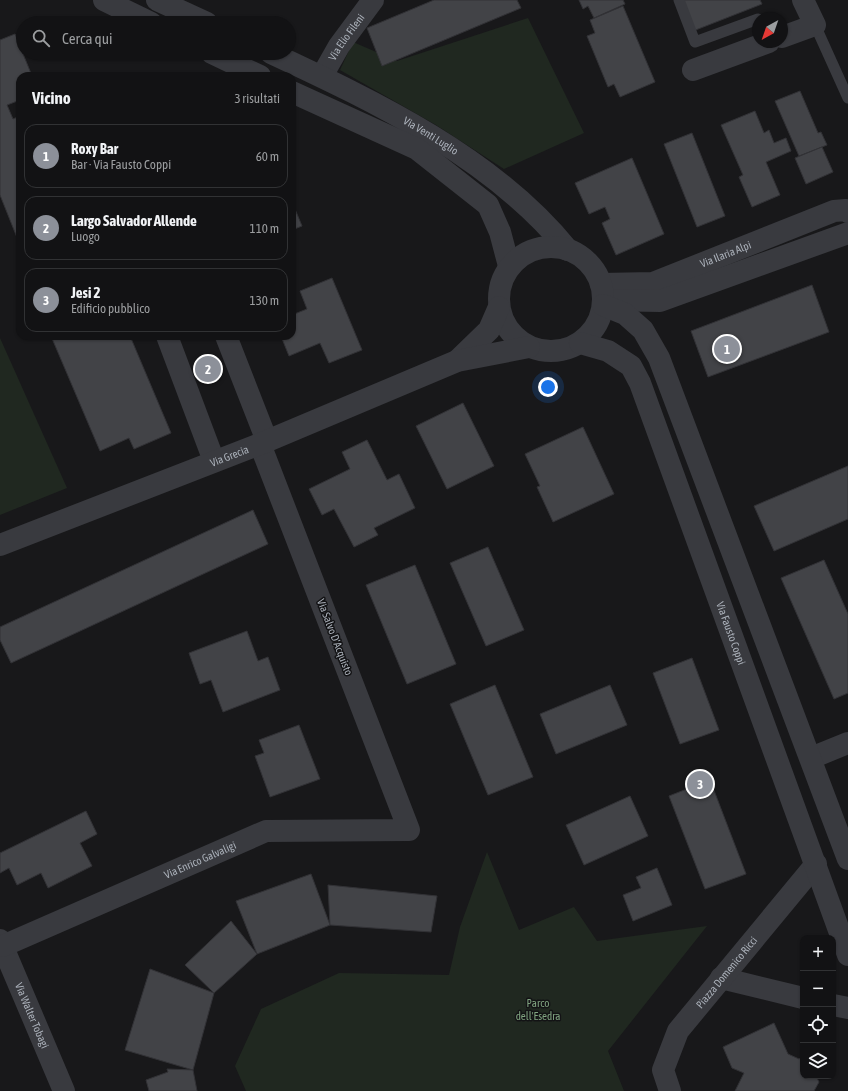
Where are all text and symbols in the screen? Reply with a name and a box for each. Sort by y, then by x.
street label: Via Elio Fileni [326,11,367,62]
north arrow [752,12,788,48]
search box [16,16,296,60]
icon: search [30,27,52,49]
text: Cerca qui [62,30,112,47]
text: Vicino [32,88,71,108]
text: 3 risultati [234,91,280,106]
street label: Via Venti Luglio [401,114,461,157]
text: Roxy Bar [71,140,118,157]
text: 1 [43,149,49,164]
text: 60 m [256,149,279,164]
text: Bar · Via Fausto Coppi [71,157,171,172]
text: Largo Salvador Allende [71,212,197,229]
text: 2 [43,221,49,236]
text: 110 m [250,221,279,236]
text: Luogo [71,229,100,244]
street label: Via Ilaria Alpi [698,239,753,270]
text: Jesi 2 [71,284,100,301]
text: 3 [43,293,49,308]
text: 130 m [250,293,279,308]
text: Edificio pubblico [71,301,150,316]
pin: 1 [714,334,740,364]
pin: 2 [195,354,221,384]
your location [538,377,558,397]
street label: Via Grecia [208,443,250,469]
street label: Via Salvo D'Acquisto [315,597,355,677]
street label: Via Fausto Coppi [714,600,748,666]
pin: 3 [687,769,713,799]
street label: Via Enrico Galvaligi [162,839,238,881]
street label: Piazza Domenico Ricci [693,934,759,1010]
map controls [800,935,836,1079]
button: + [800,935,836,971]
button: − [800,971,836,1007]
street label: Via Walter Tobagi [13,981,51,1050]
park label: Parco dell'Esedra [516,997,560,1022]
button: locate [800,1007,836,1043]
button: layers [800,1043,836,1079]

